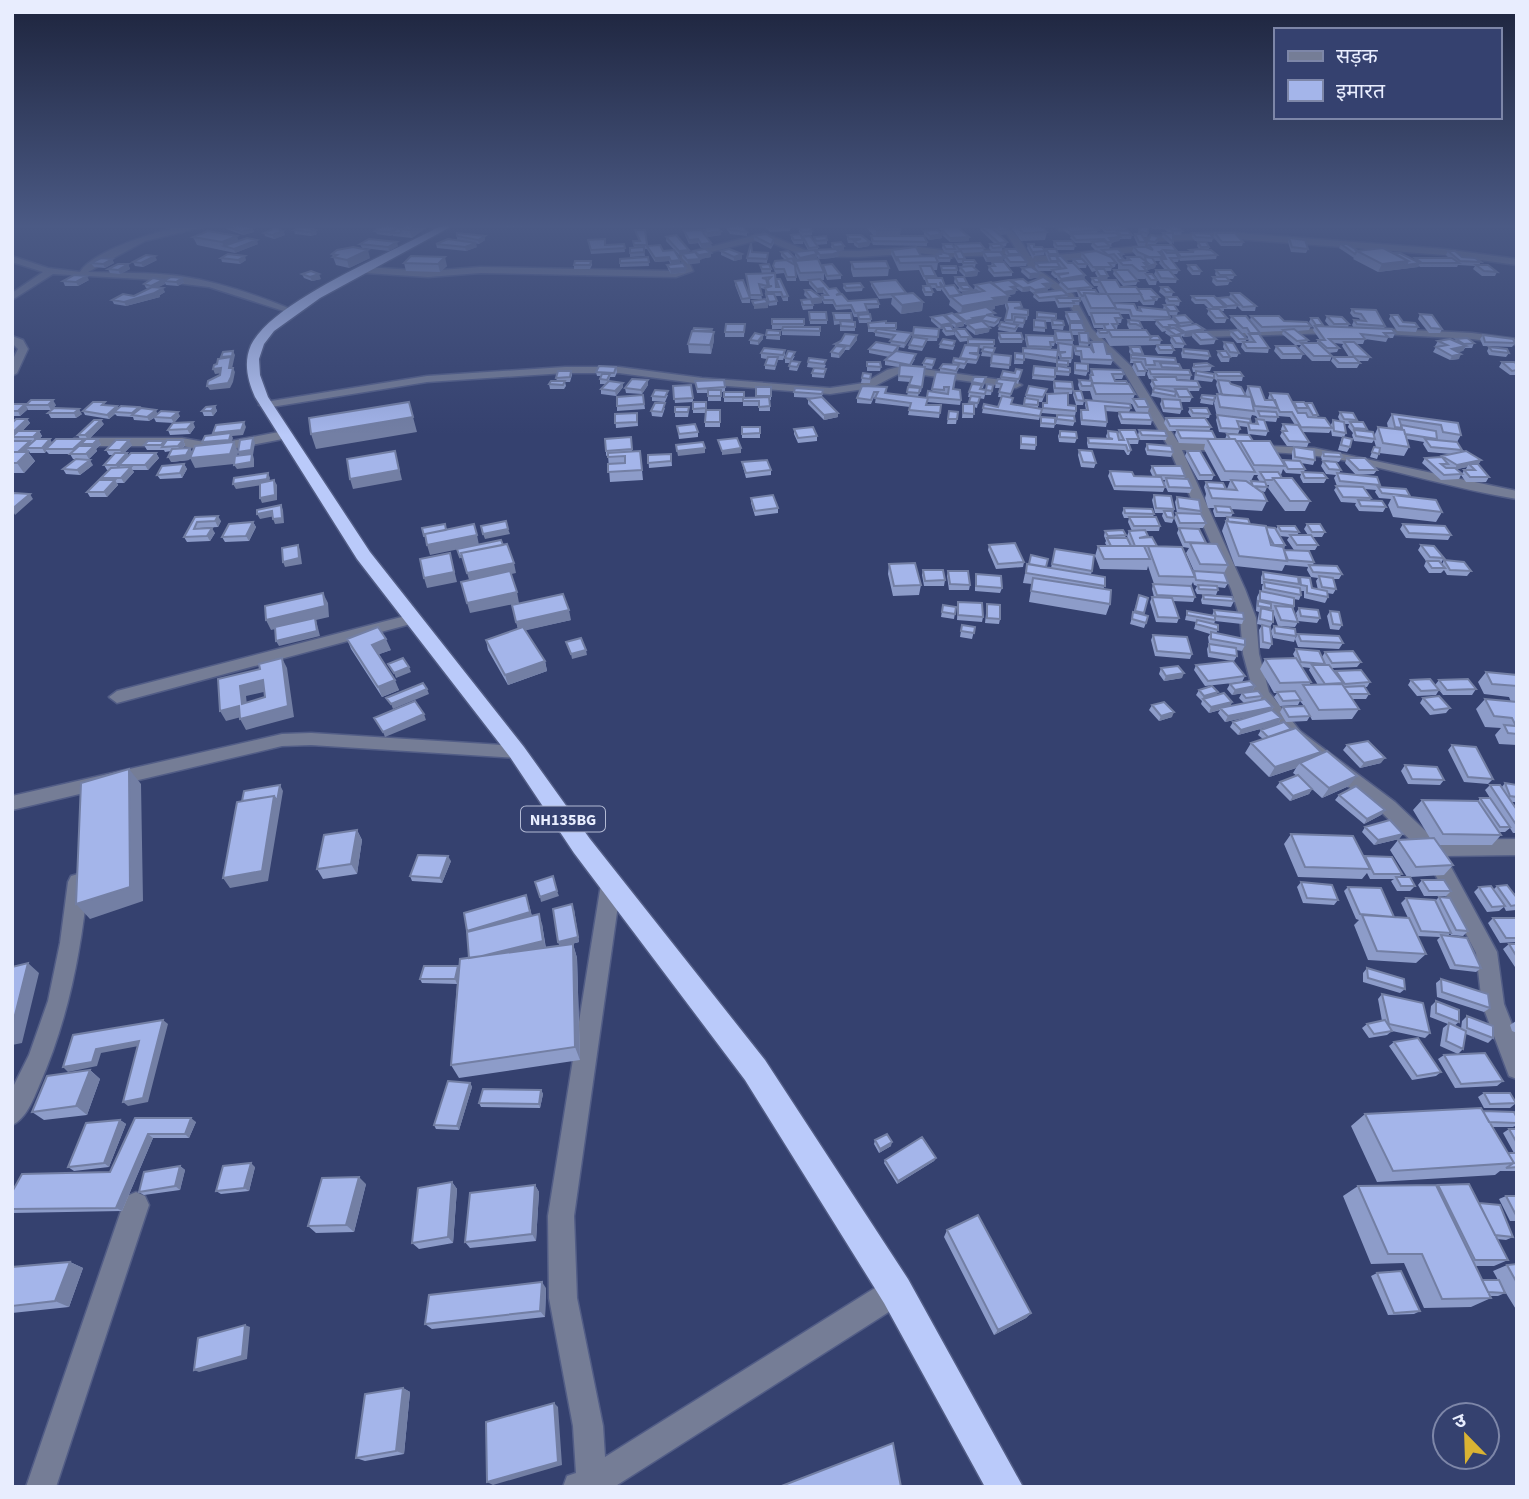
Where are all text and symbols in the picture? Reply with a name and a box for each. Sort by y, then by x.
legend [1274,28,1501,119]
text: सड़क [1336,41,1378,71]
text: इमारत [1336,76,1386,106]
road number: NH135BG [521,806,605,832]
north arrow [1431,1401,1501,1471]
text: उ [1450,1407,1471,1436]

